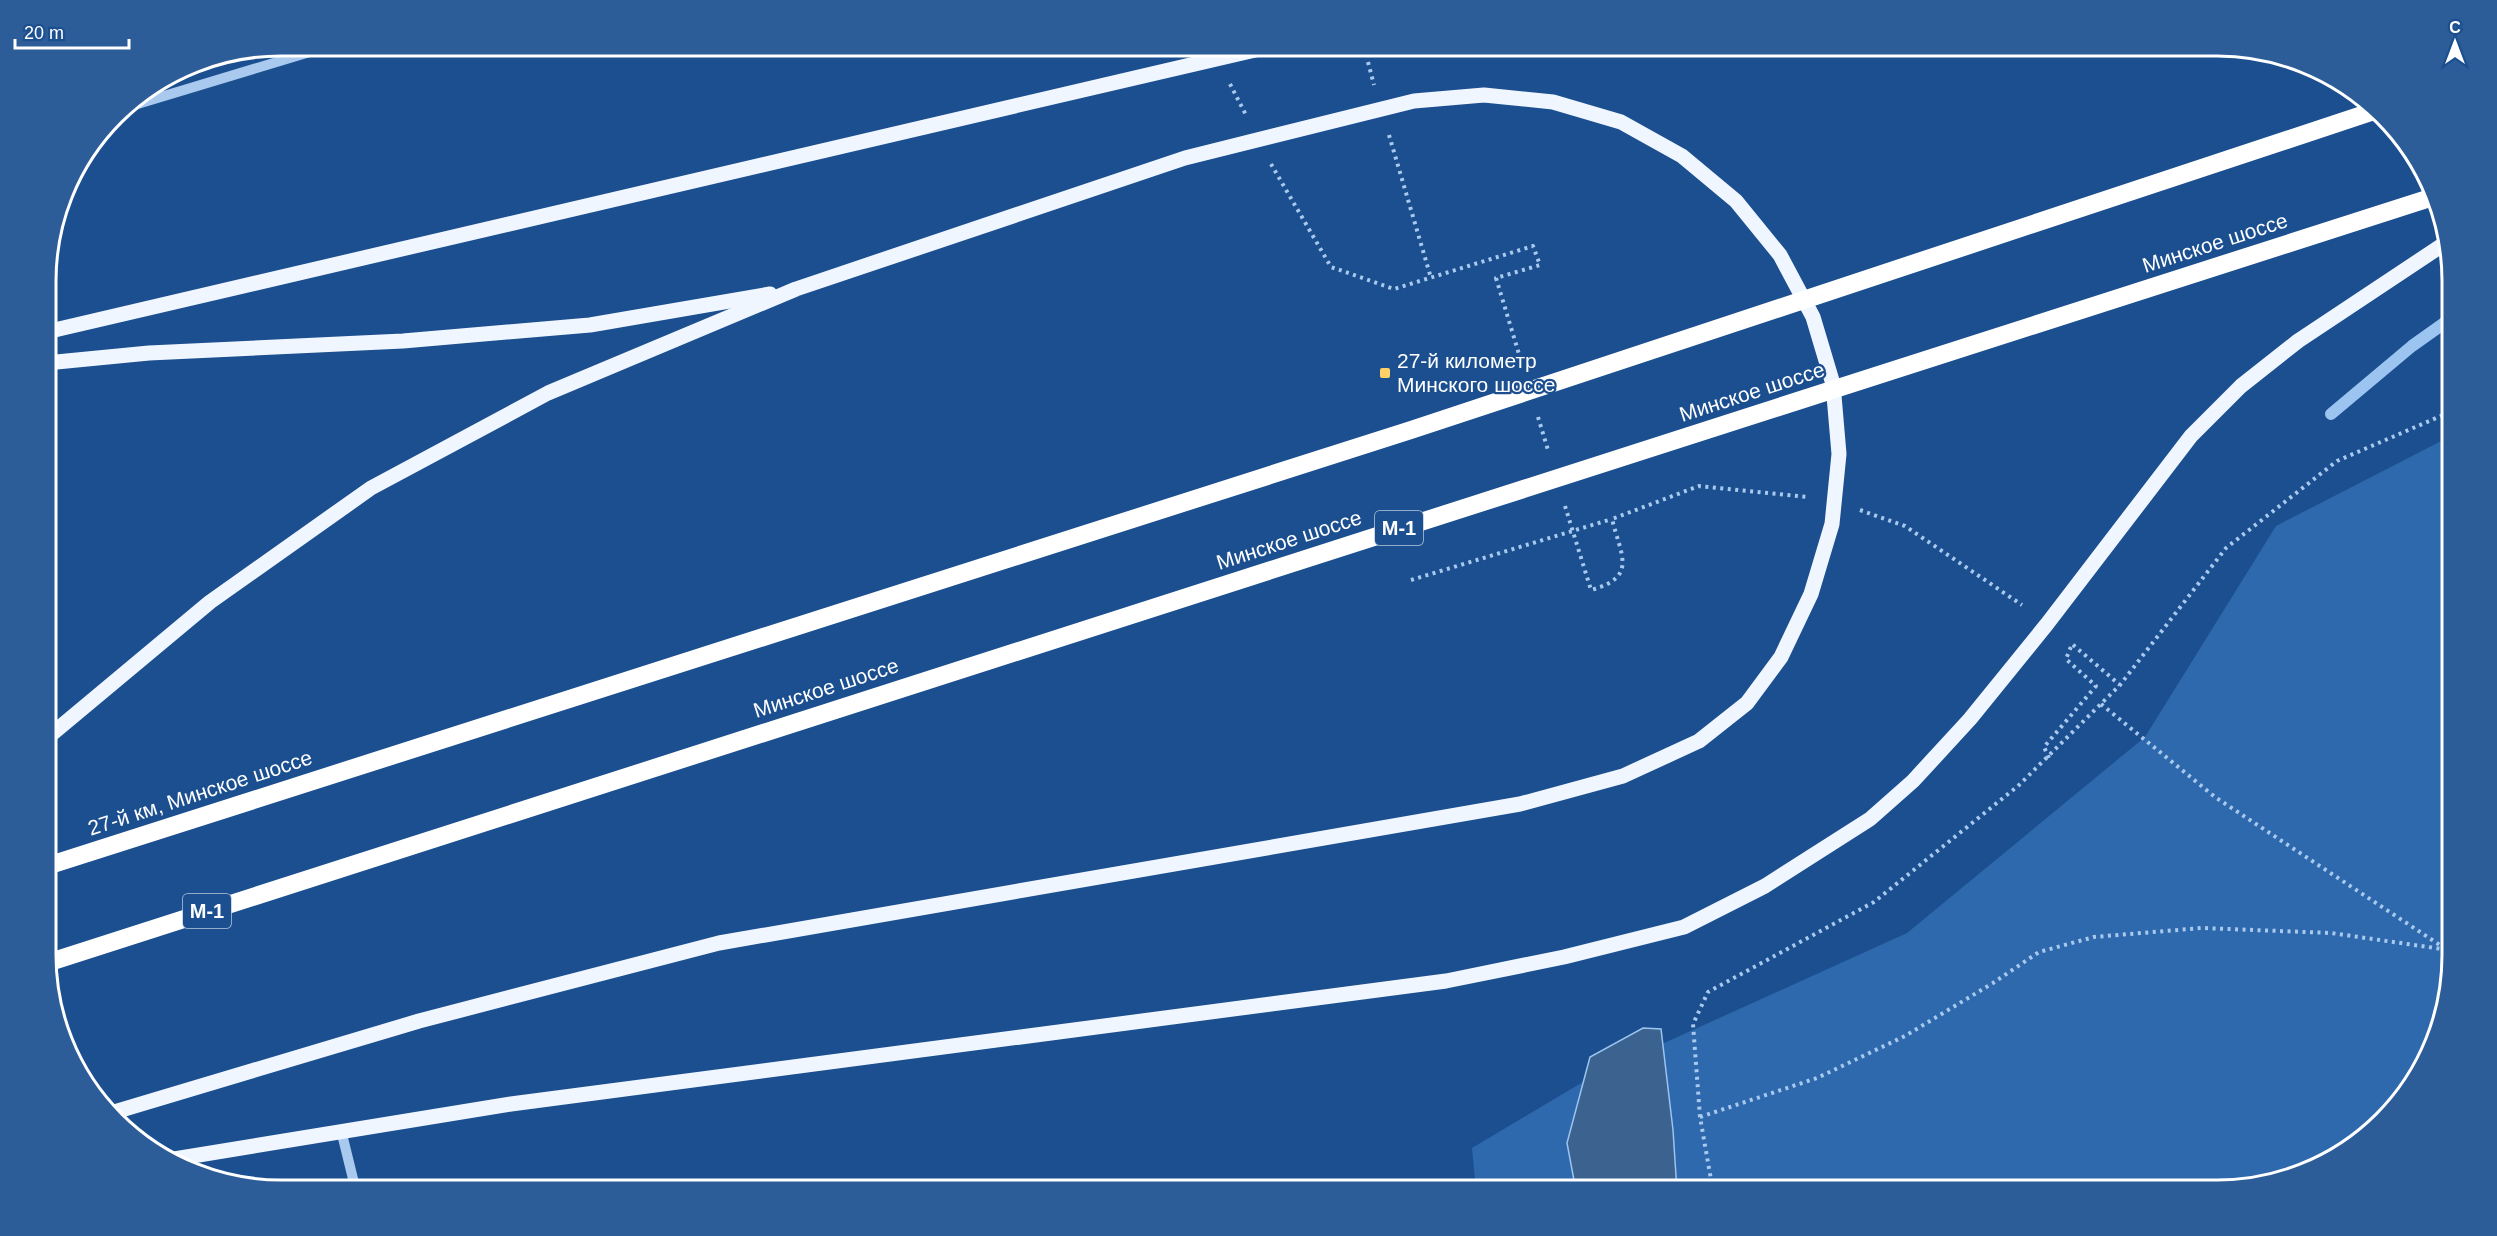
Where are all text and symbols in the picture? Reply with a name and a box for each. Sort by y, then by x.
scale bar [15,12,129,50]
north arrow [2425,12,2485,72]
text: С [2449,19,2461,36]
text: 20 m [24,23,64,43]
street label: Минское шоссе [2139,208,2290,277]
place label: 27-й километр Минского шоссе [1397,349,1555,396]
street label: Минское шоссе [1676,357,1827,426]
marker: 27-й километр Минского шоссе [1378,366,1392,380]
street label: Минское шоссе [1213,505,1364,574]
road number: М-1 [1375,511,1423,545]
street label: Минское шоссе [750,653,901,722]
street label: 27-й км, Минское шоссе [85,745,315,840]
road number: М-1 [183,894,231,928]

